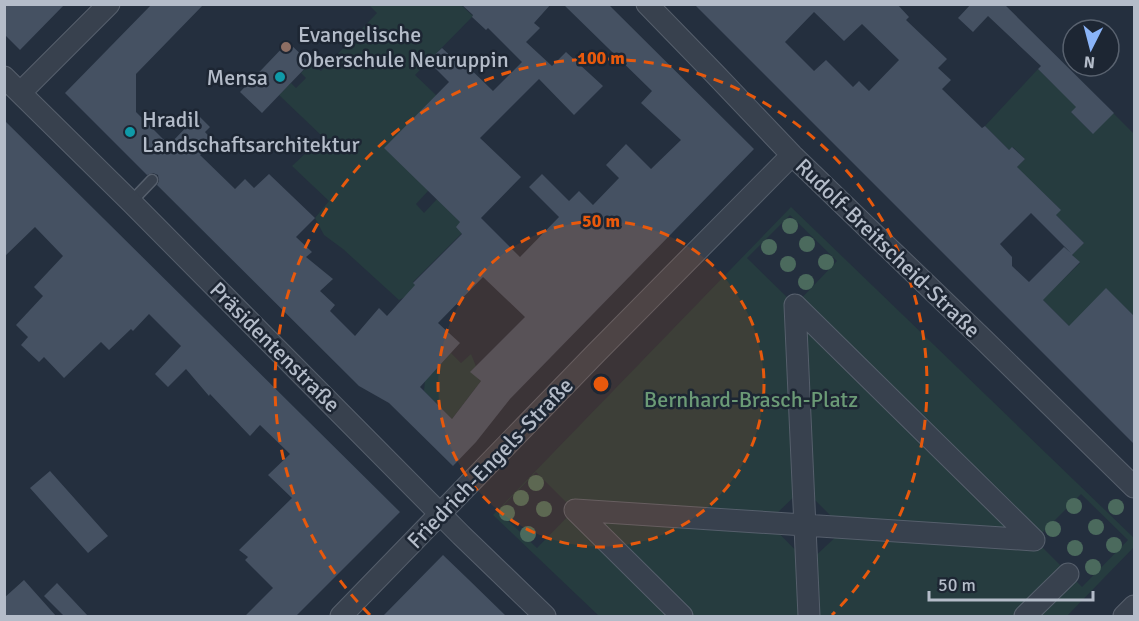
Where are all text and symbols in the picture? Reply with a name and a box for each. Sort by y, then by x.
north arrow [1061,18,1121,78]
place label: Evangelische Oberschule Neuruppin [298,21,509,73]
marker: Evangelische Oberschule Neuruppin [279,40,293,54]
text: 100 m [577,47,625,69]
text: N [1083,51,1096,72]
place label: Mensa [206,64,268,91]
marker: Mensa [273,70,287,84]
place label: Hradil Landschaftsarchitektur [142,106,360,158]
marker: Hradil Landschaftsarchitektur [123,125,137,139]
street label: Rudolf-Breitscheid-Straße [790,153,986,343]
text: 50 m [582,210,620,232]
street label: Präsidentenstraße [204,276,346,418]
street label: Friedrich-Engels-Straße [401,372,579,554]
centre of rings [591,374,611,394]
park label: Bernhard-Brasch-Platz [644,386,858,413]
scale bar [929,564,1092,602]
text: 50 m [938,574,976,596]

